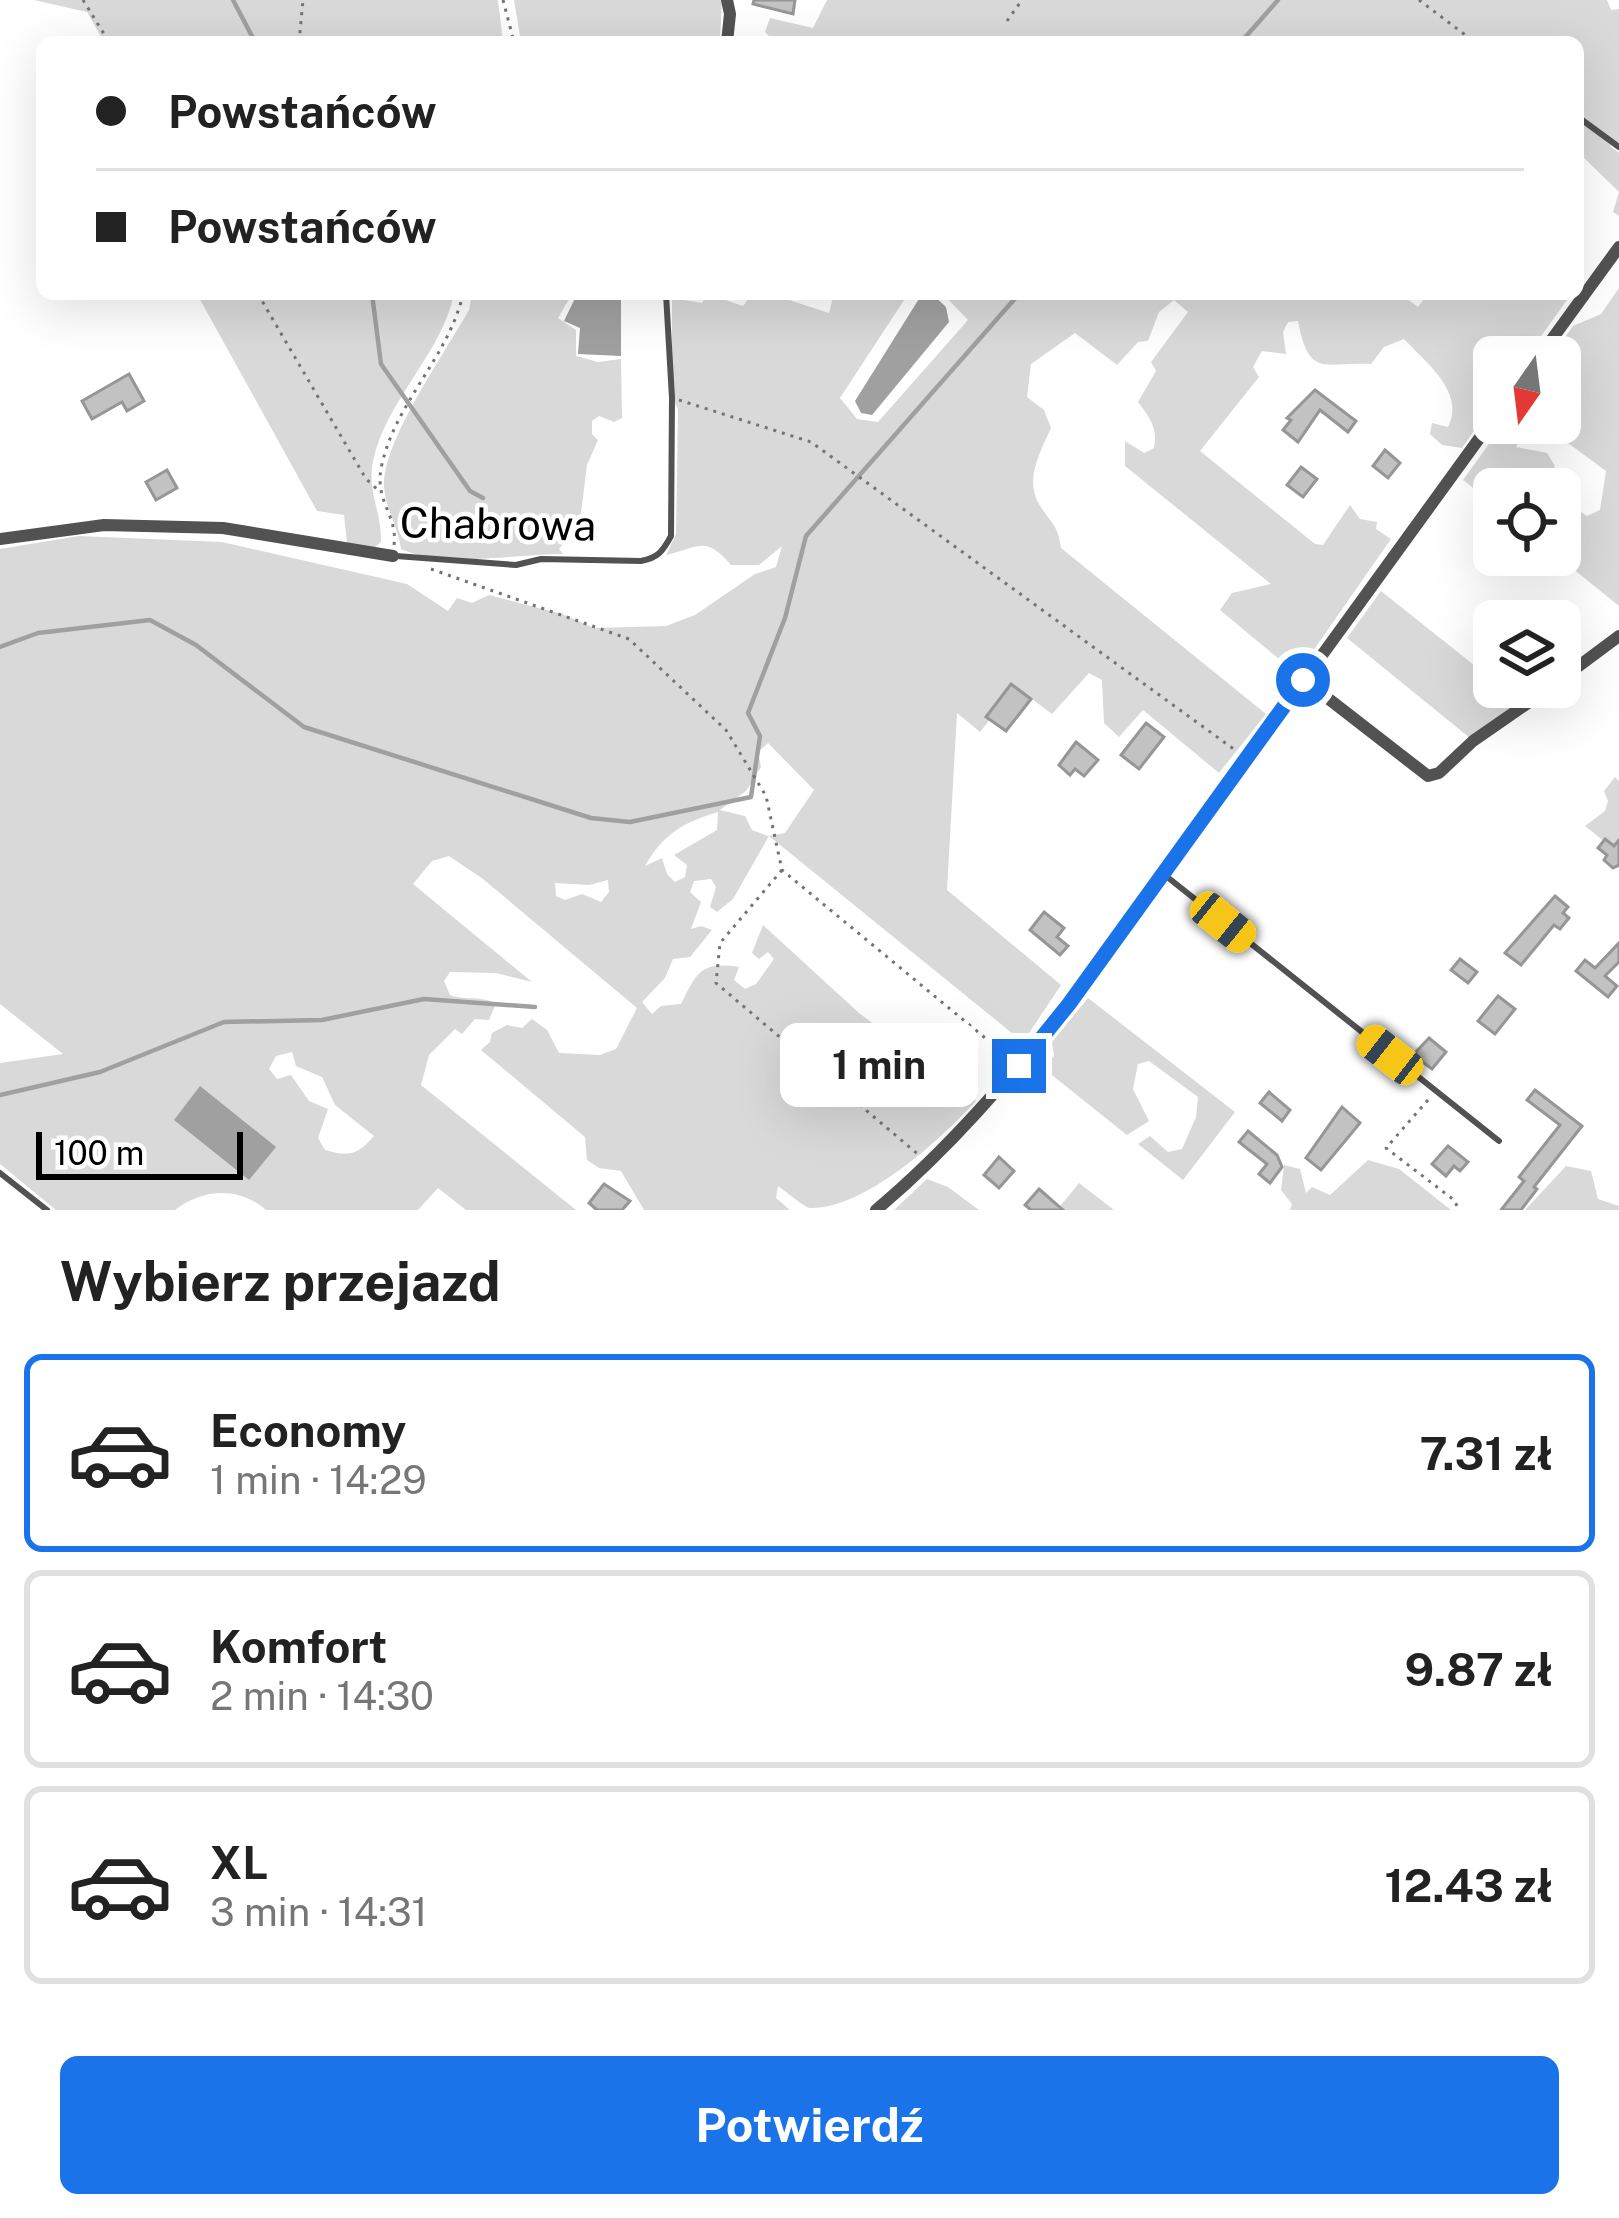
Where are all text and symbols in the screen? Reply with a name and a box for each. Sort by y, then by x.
text: Powstańców [168,85,436,138]
text: Powstańców [168,200,436,253]
north arrow [1473,336,1581,444]
map controls [1473,336,1581,708]
button: locate [1473,468,1581,576]
street label: Chabrowa [399,497,597,550]
button: layers [1473,600,1581,708]
route start [1276,653,1330,707]
car [1184,885,1262,959]
car [1351,1019,1429,1091]
callout: 1 min [779,1024,977,1108]
route end [992,1039,1046,1093]
text: 1 min [832,1042,926,1088]
scale bar [36,1126,243,1179]
text: 100 m [54,1134,144,1172]
text: Wybierz przejazd [60,1250,501,1313]
icon: car [66,1399,174,1507]
text: Economy [210,1404,406,1457]
text: 7.31 zł [1419,1427,1553,1480]
text: 1 min · 14:29 [210,1457,427,1503]
icon: car [66,1615,174,1723]
text: Komfort [210,1620,387,1673]
text: 9.87 zł [1404,1643,1553,1696]
text: 2 min · 14:30 [210,1673,434,1719]
icon: car [66,1831,174,1939]
text: XL [210,1836,268,1889]
text: 12.43 zł [1385,1859,1553,1912]
text: 3 min · 14:31 [210,1889,427,1935]
button: Potwierdź [60,2056,1559,2194]

